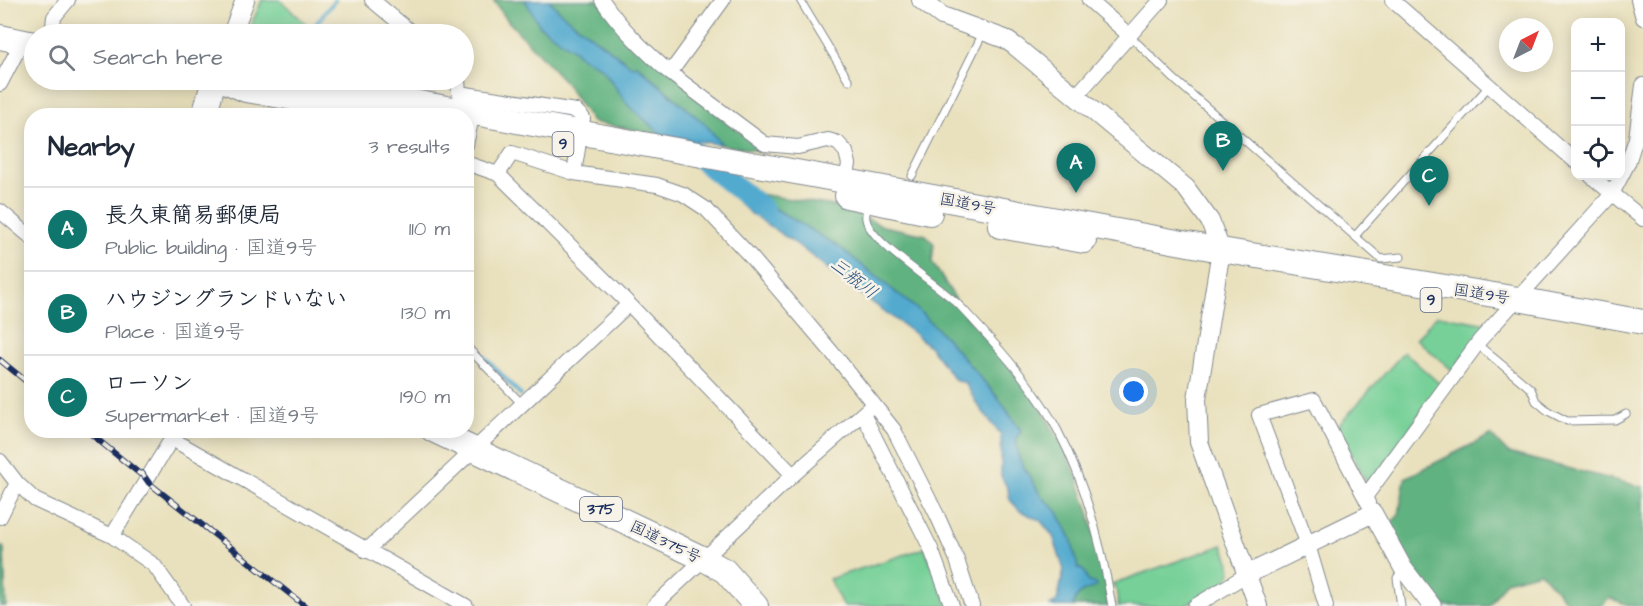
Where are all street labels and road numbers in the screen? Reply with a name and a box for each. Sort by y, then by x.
road number: 9 [552,132,574,156]
street label: 国道9号 [938,188,998,220]
street label: 国道9号 [1452,279,1512,309]
road number: 9 [1420,288,1442,312]
road number: 375 [580,497,622,521]
street label: 国道375号 [626,515,705,569]

